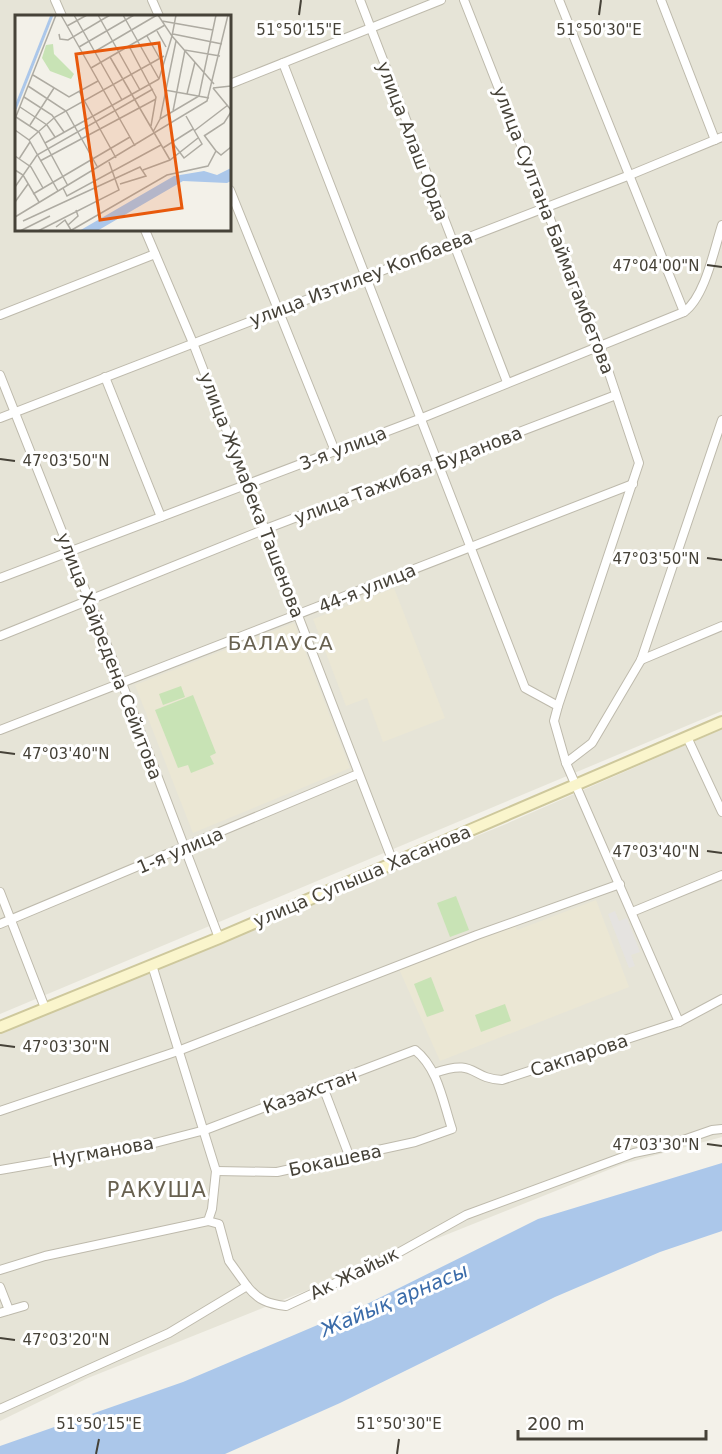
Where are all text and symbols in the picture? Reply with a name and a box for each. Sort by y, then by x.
inset map [15,15,231,231]
text: 51°50'15"E [256,21,342,39]
text: 51°50'30"E [556,21,642,39]
street label: улица Алаш Орда [373,58,453,224]
street label: улица Султана Баймагамбетова [489,83,619,377]
street label: улица Изтилеу Копбаева [246,226,476,330]
text: 47°04'00"N [612,257,700,275]
street label: улица Жумабека Ташенова [195,369,309,621]
street label: улица Тажибая Буданова [291,422,525,528]
street label: 3-я улица [296,422,390,474]
text: 47°03'50"N [22,452,110,470]
street label: улица Хайредена Сейитова [53,530,167,782]
text: 47°03'50"N [612,550,700,568]
street label: 44-я улица [315,559,419,617]
district label: БАЛАУСА [228,631,334,655]
text: 47°03'40"N [22,745,110,763]
street label: улица Супыша Хасанова [250,821,474,931]
street label: 1-я улица [134,822,226,878]
text: 47°03'40"N [612,843,700,861]
street label: Сакпарова [528,1029,630,1081]
text: 47°03'30"N [22,1038,110,1056]
street label: Казахстан [260,1064,360,1118]
street label: Нугманова [51,1132,155,1170]
text: 47°03'30"N [612,1136,700,1154]
street label: Бокашева [287,1140,383,1180]
district label: РАКУША [107,1178,207,1202]
street label: Ак Жайык [306,1242,402,1304]
water label: Жайық арнасы [315,1258,471,1343]
text: 47°03'20"N [22,1331,110,1349]
scale bar [518,1403,706,1441]
text: 200 m [527,1413,585,1434]
text: 51°50'15"E [56,1415,142,1433]
text: 51°50'30"E [356,1415,442,1433]

